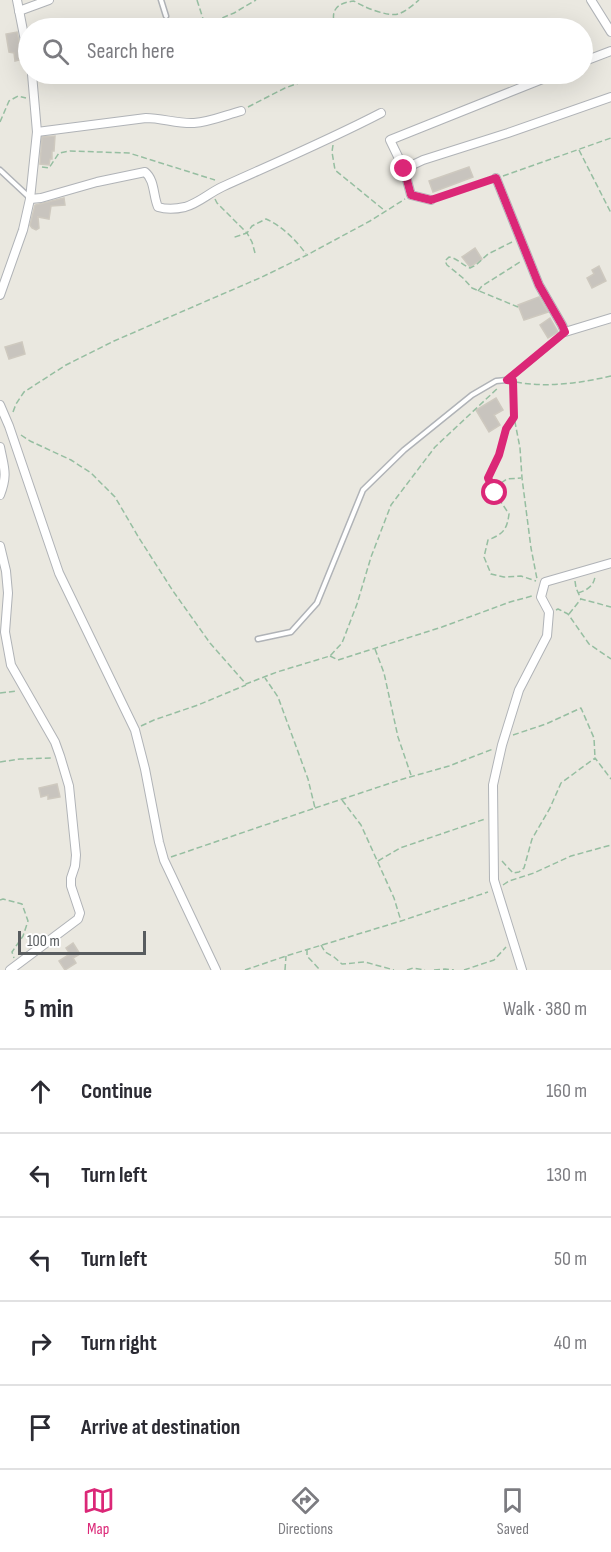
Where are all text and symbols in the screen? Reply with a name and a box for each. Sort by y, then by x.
search box [18,18,593,84]
icon: search [39,35,72,68]
text: Search here [87,38,174,65]
route end [390,155,416,181]
route start [481,479,507,505]
scale bar [18,928,146,956]
text: 100 m [27,932,60,951]
text: 5 min [24,994,74,1025]
text: Walk · 380 m [503,997,587,1021]
icon: ahead [24,1075,57,1108]
text: Continue [81,1078,152,1105]
text: 160 m [546,1079,587,1103]
icon: left [24,1159,57,1192]
text: Turn left [81,1162,147,1189]
text: 130 m [547,1163,587,1187]
icon: left [24,1243,57,1276]
text: Turn left [81,1246,147,1273]
text: 50 m [554,1247,587,1271]
icon: right [24,1327,57,1360]
text: Turn right [81,1330,157,1357]
text: 40 m [554,1331,587,1355]
icon: arrive [24,1411,57,1444]
text: Arrive at destination [81,1414,240,1441]
tab: Map [82,1484,115,1539]
tab: Directions [278,1484,333,1539]
tab: Saved [496,1484,529,1539]

